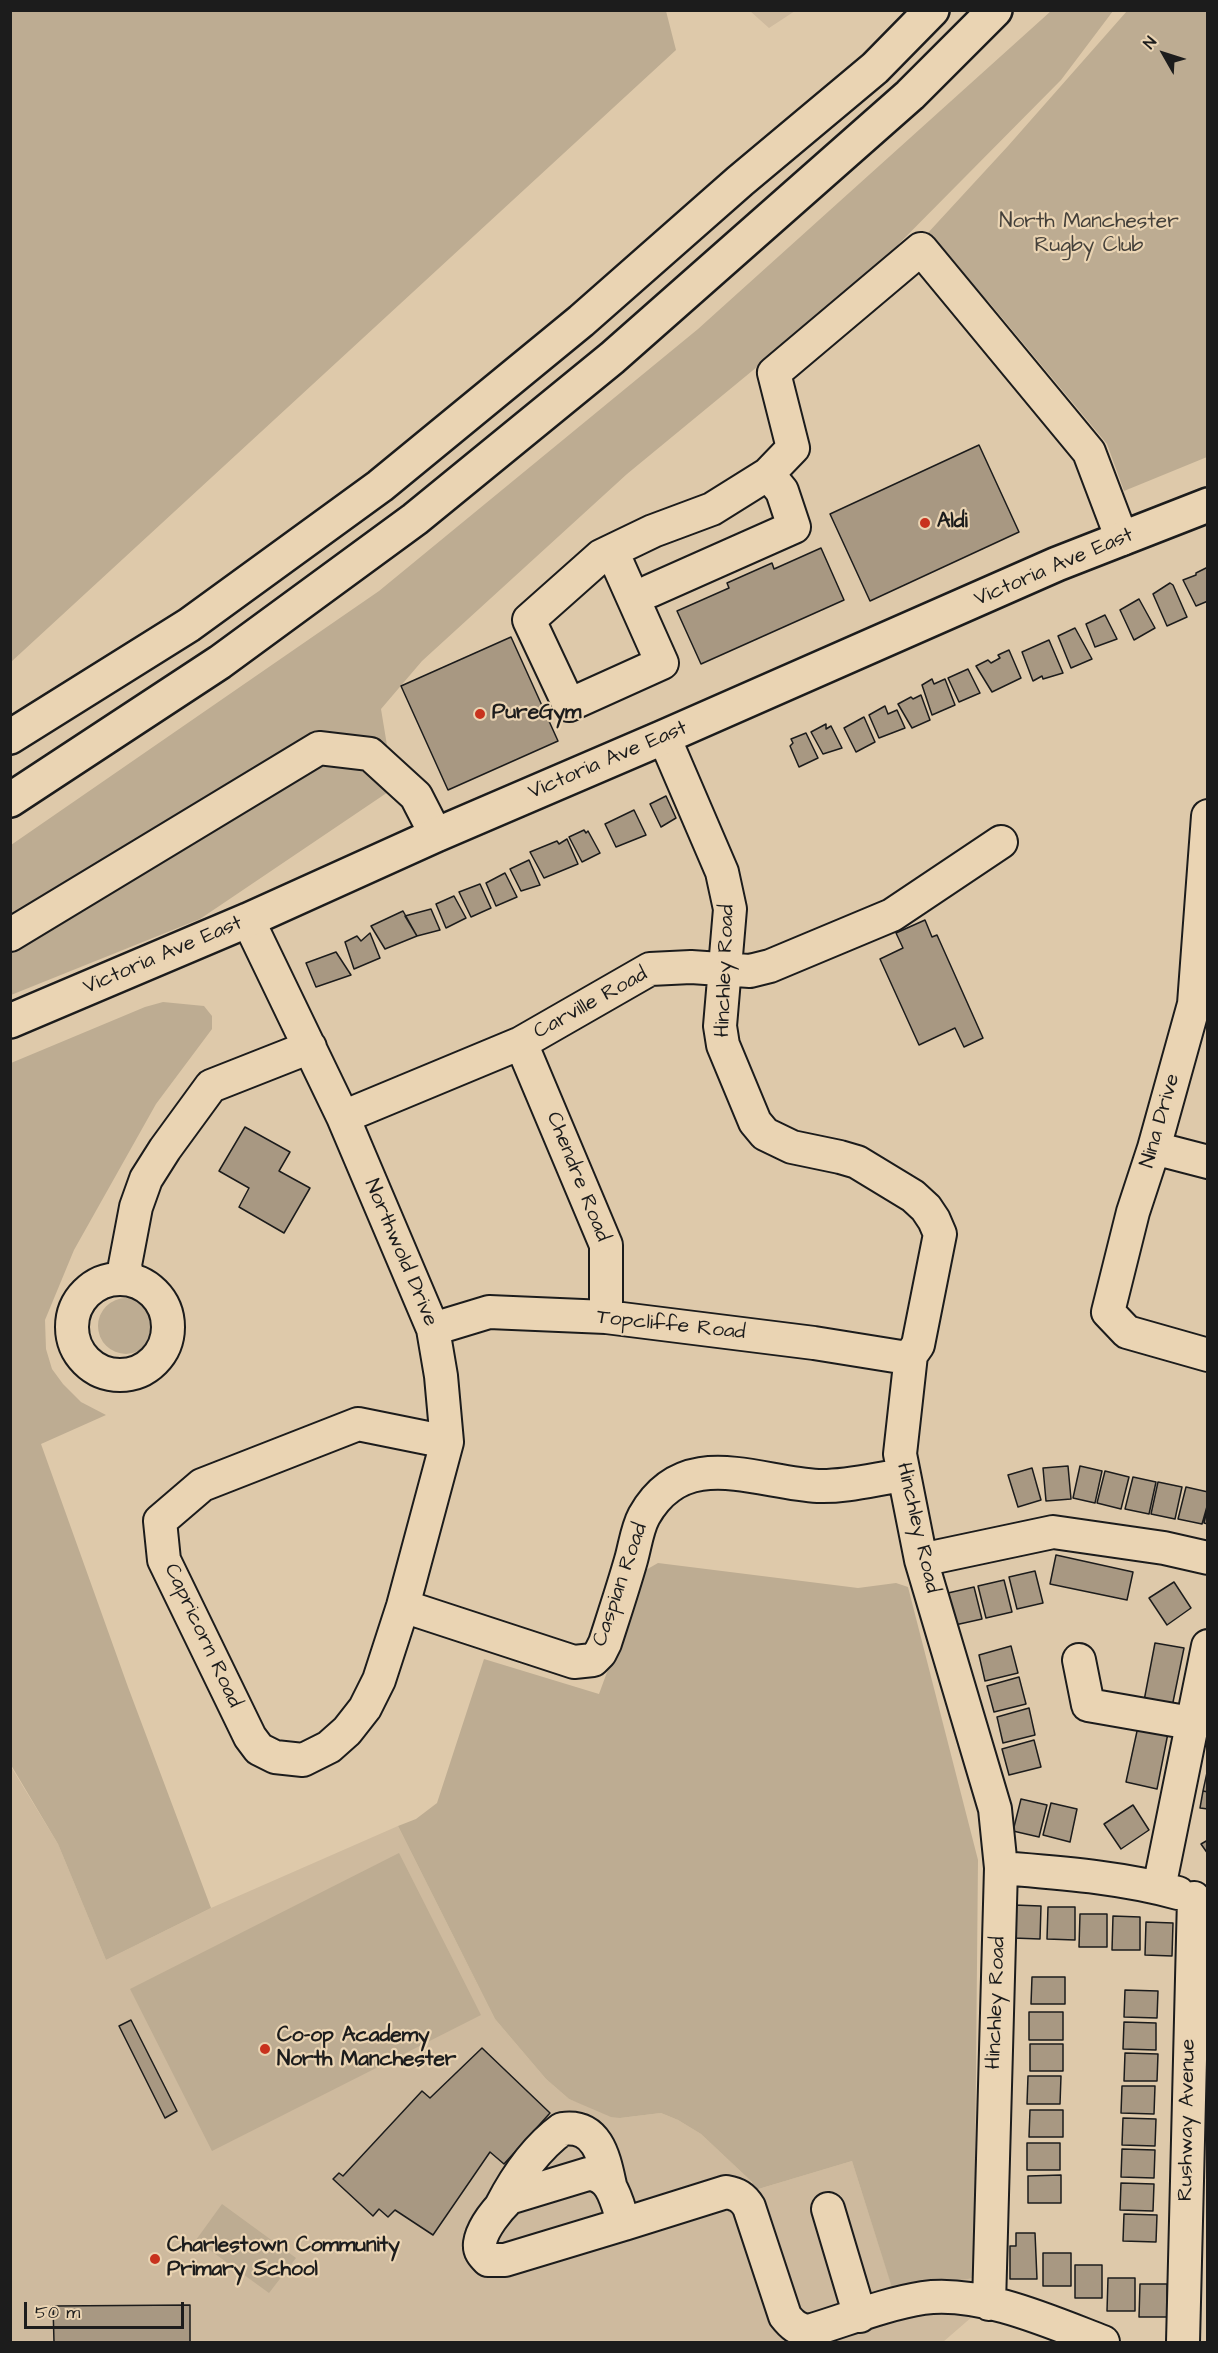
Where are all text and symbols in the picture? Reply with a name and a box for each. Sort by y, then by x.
north arrow [1134,24,1194,84]
text: N [1138,32,1162,53]
park label: North Manchester Rugby Club [999,210,1179,260]
place label: Aldi [937,510,968,536]
marker: Aldi [918,516,932,530]
street label: Victoria Ave East [971,523,1137,613]
place label: PureGym [492,701,581,727]
marker: PureGym [473,707,487,721]
street label: Victoria Ave East [525,716,691,806]
street label: Hinchley Road [711,904,741,1038]
street label: Victoria Ave East [80,911,246,1001]
street label: Carville Road [530,962,652,1046]
street label: Nina Drive [1136,1071,1186,1171]
street label: Chendre Road [540,1109,614,1245]
street label: Northwold Drive [358,1176,442,1330]
street label: Topcliffe Road [595,1306,747,1346]
street label: Hinchley Road [890,1460,944,1596]
street label: Caspian Road [588,1520,654,1650]
street label: Capricorn Road [158,1560,246,1712]
street label: Hinchley Road [982,1936,1012,2070]
place label: Co-op Academy North Manchester [277,2024,456,2074]
street label: Rushway Avenue [1174,2039,1202,2201]
marker: Co-op Academy North Manchester [258,2042,272,2056]
place label: Charlestown Community Primary School [167,2234,400,2284]
marker: Charlestown Community Primary School [148,2252,162,2266]
scale bar [27,2290,188,2328]
text: 50 m [35,2300,80,2325]

